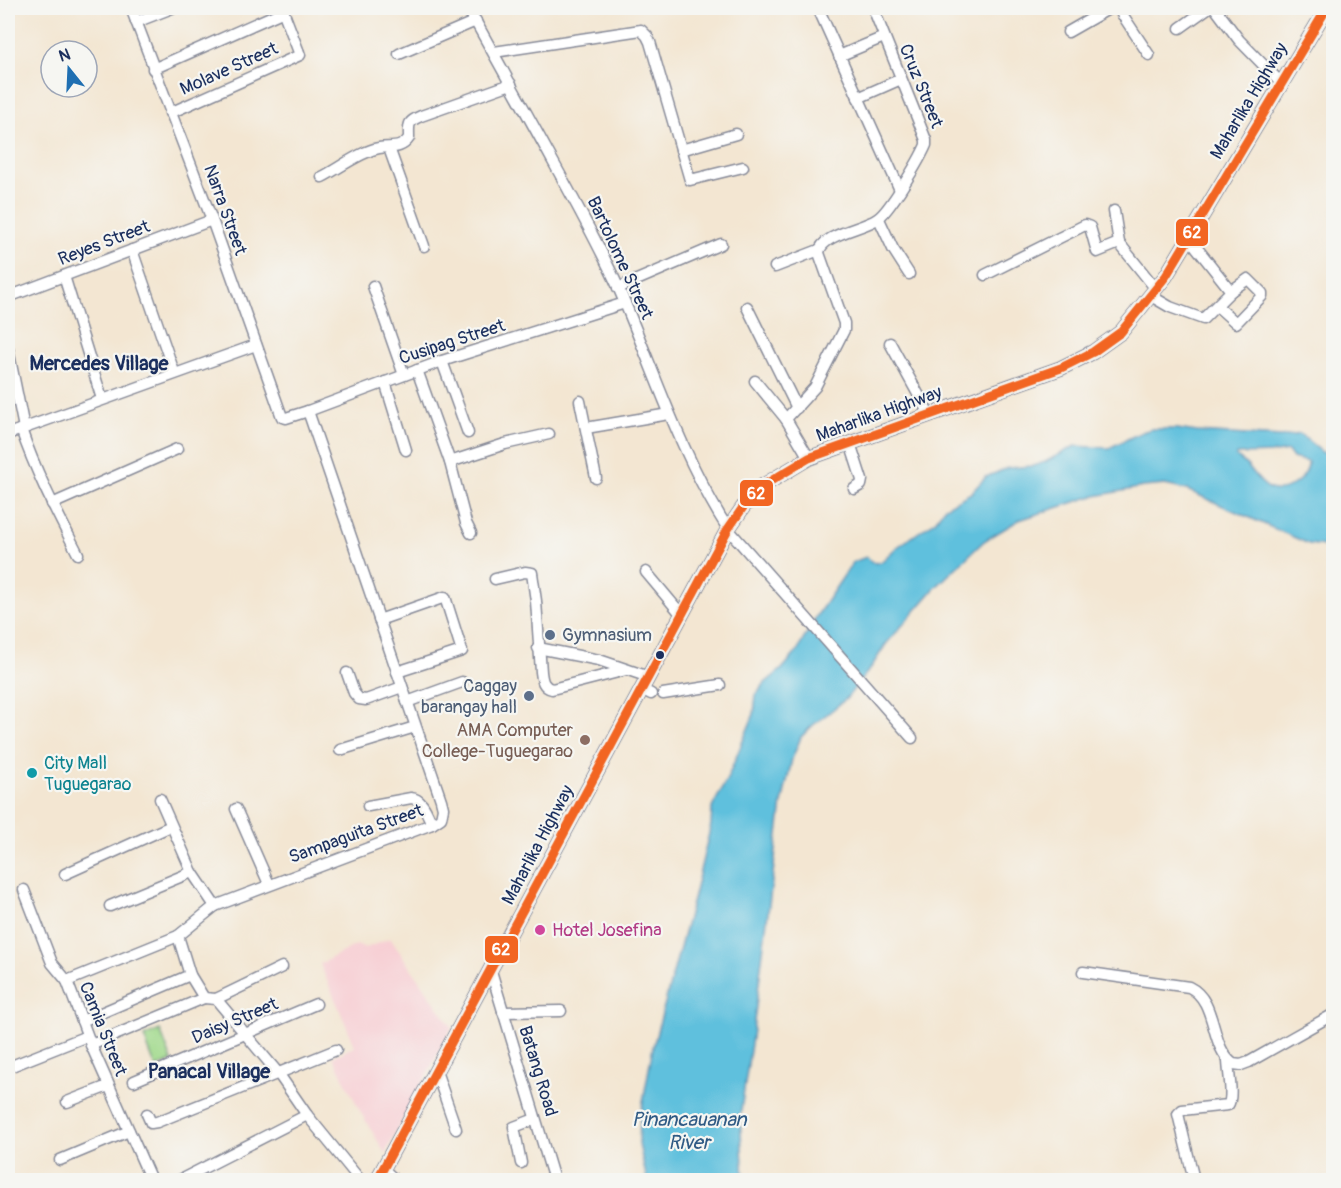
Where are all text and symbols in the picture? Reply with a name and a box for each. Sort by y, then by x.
street label: Molave Street [176,37,282,101]
street label: Maharlika Highway [1205,38,1293,164]
north arrow [39,39,99,99]
street label: Cruz Street [894,41,949,132]
text: N [56,44,73,67]
street label: Narra Street [198,162,252,259]
street label: Bartolome Street [581,193,659,324]
street label: Reyes Street [55,215,154,271]
line badge: 62 [1175,218,1209,247]
text: 62 [1183,223,1201,243]
street label: Cusipag Street [396,314,509,370]
district label: Mercedes Village [30,351,170,376]
street label: Maharlika Highway [813,380,945,447]
line badge: 62 [739,479,774,507]
text: 62 [747,484,765,504]
place label: Gymnasium [562,624,652,647]
marker: Gymnasium [543,628,557,642]
unlabelled marker [654,649,666,661]
place label: Caggay barangay hall [421,675,517,719]
marker: Caggay barangay hall [522,689,536,703]
place label: AMA Computer College-Tuguegarao [422,719,574,763]
marker: AMA Computer College-Tuguegarao [578,733,592,747]
place label: City Mall Tuguegarao [44,752,132,796]
marker: City Mall Tuguegarao [25,766,39,780]
street label: Maharlika Highway [497,781,579,909]
street label: Sampaguita Street [286,799,427,869]
place label: Hotel Josefina [552,919,662,942]
marker: Hotel Josefina [533,923,547,937]
line badge: 62 [484,935,519,964]
text: 62 [492,940,510,960]
street label: Camia Street [74,978,133,1080]
street label: Daisy Street [188,992,282,1049]
street label: Batang Road [513,1023,563,1119]
district label: Panacal Village [148,1059,271,1084]
water label: Pinancauanan River [632,1107,748,1155]

